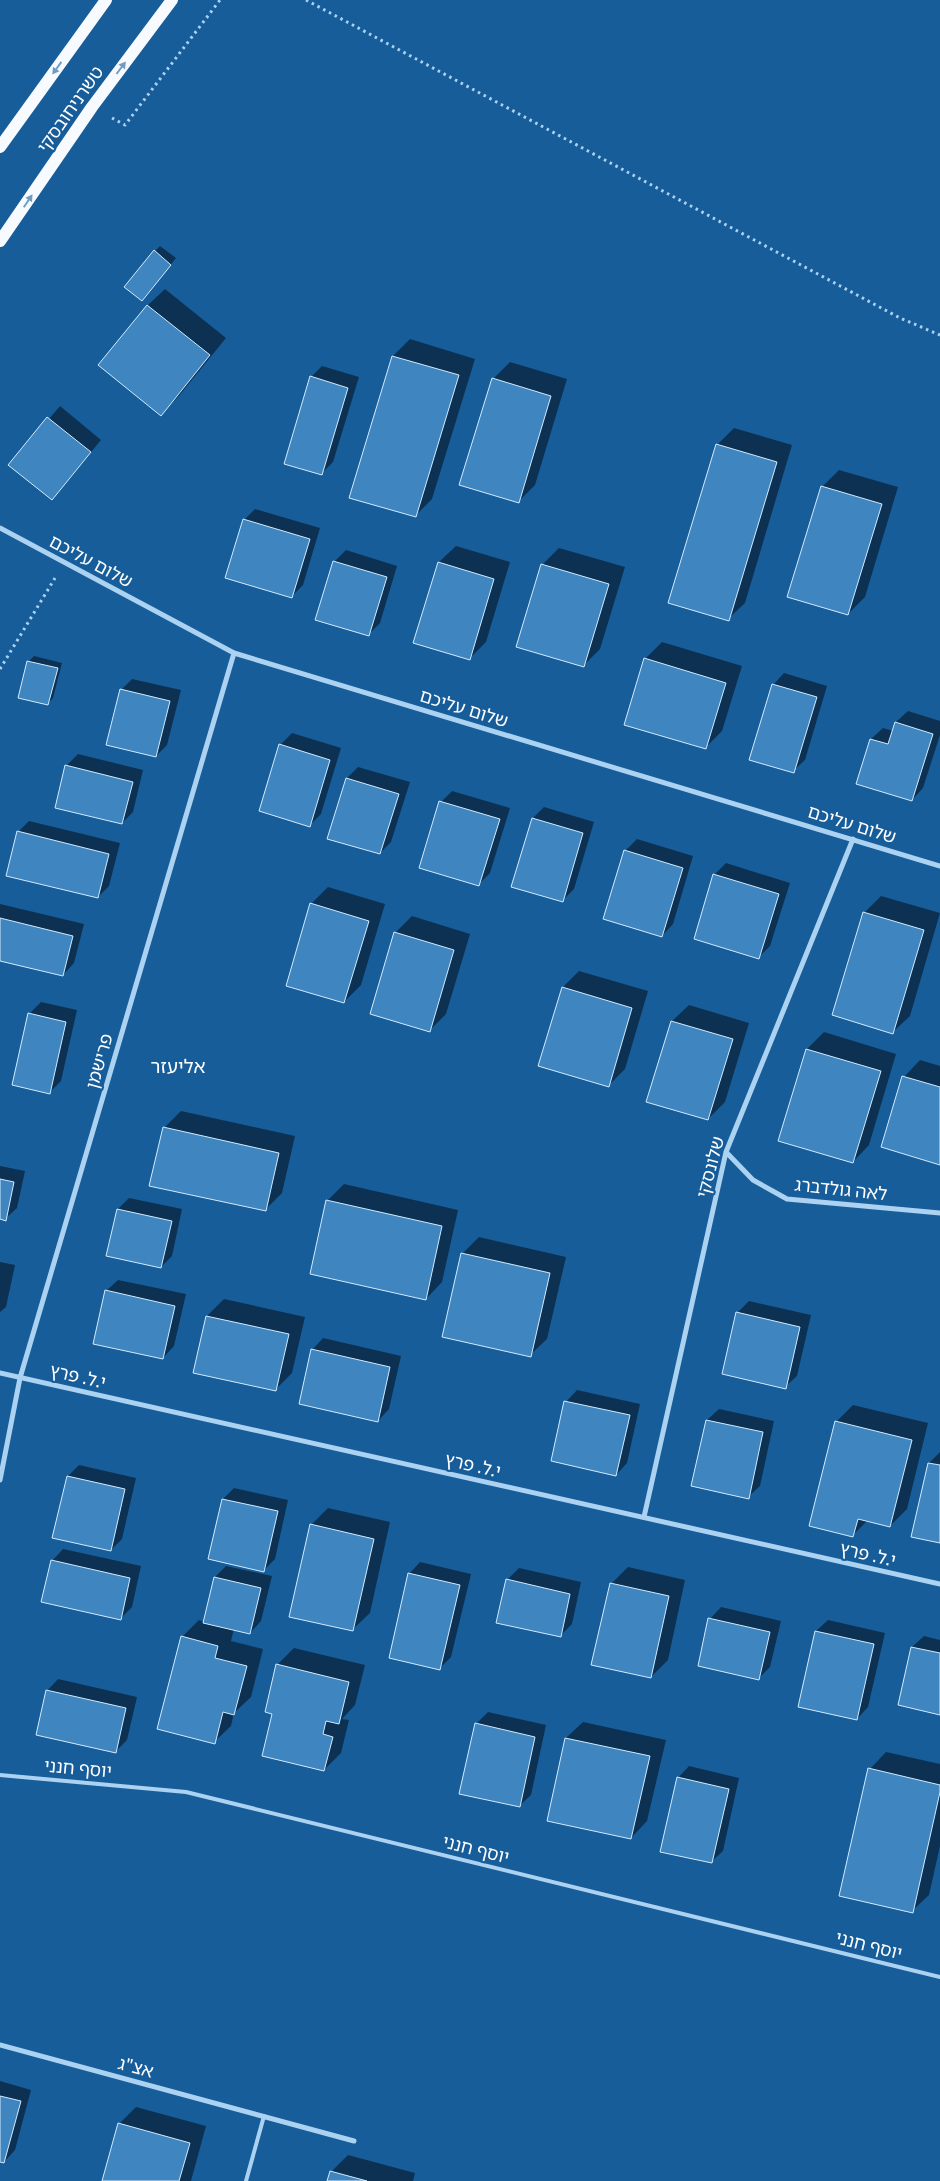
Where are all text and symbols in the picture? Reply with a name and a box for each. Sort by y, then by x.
one-way arrow [52,61,62,75]
one-way arrow [116,61,126,75]
street label: טשרניחובסקי [33,62,107,156]
one-way arrow [23,194,33,207]
street label: שלום עליכם [46,530,136,592]
street label: שלום עליכם [417,685,511,731]
street label: שלום עליכם [805,801,899,847]
street label: פרישמן [81,1031,117,1091]
district label: אליעזר [151,1055,205,1077]
street label: שלונסקי [692,1134,728,1200]
street label: לאה גולדברג [794,1174,888,1204]
street label: י.ל. פרץ [48,1359,108,1393]
street label: י.ל. פרץ [443,1448,503,1482]
street label: י.ל. פרץ [838,1537,898,1571]
street label: יוסף חנני [43,1755,113,1781]
street label: יוסף חנני [441,1831,511,1867]
street label: יוסף חנני [834,1927,904,1963]
street label: אצ"ג [116,2052,156,2082]

